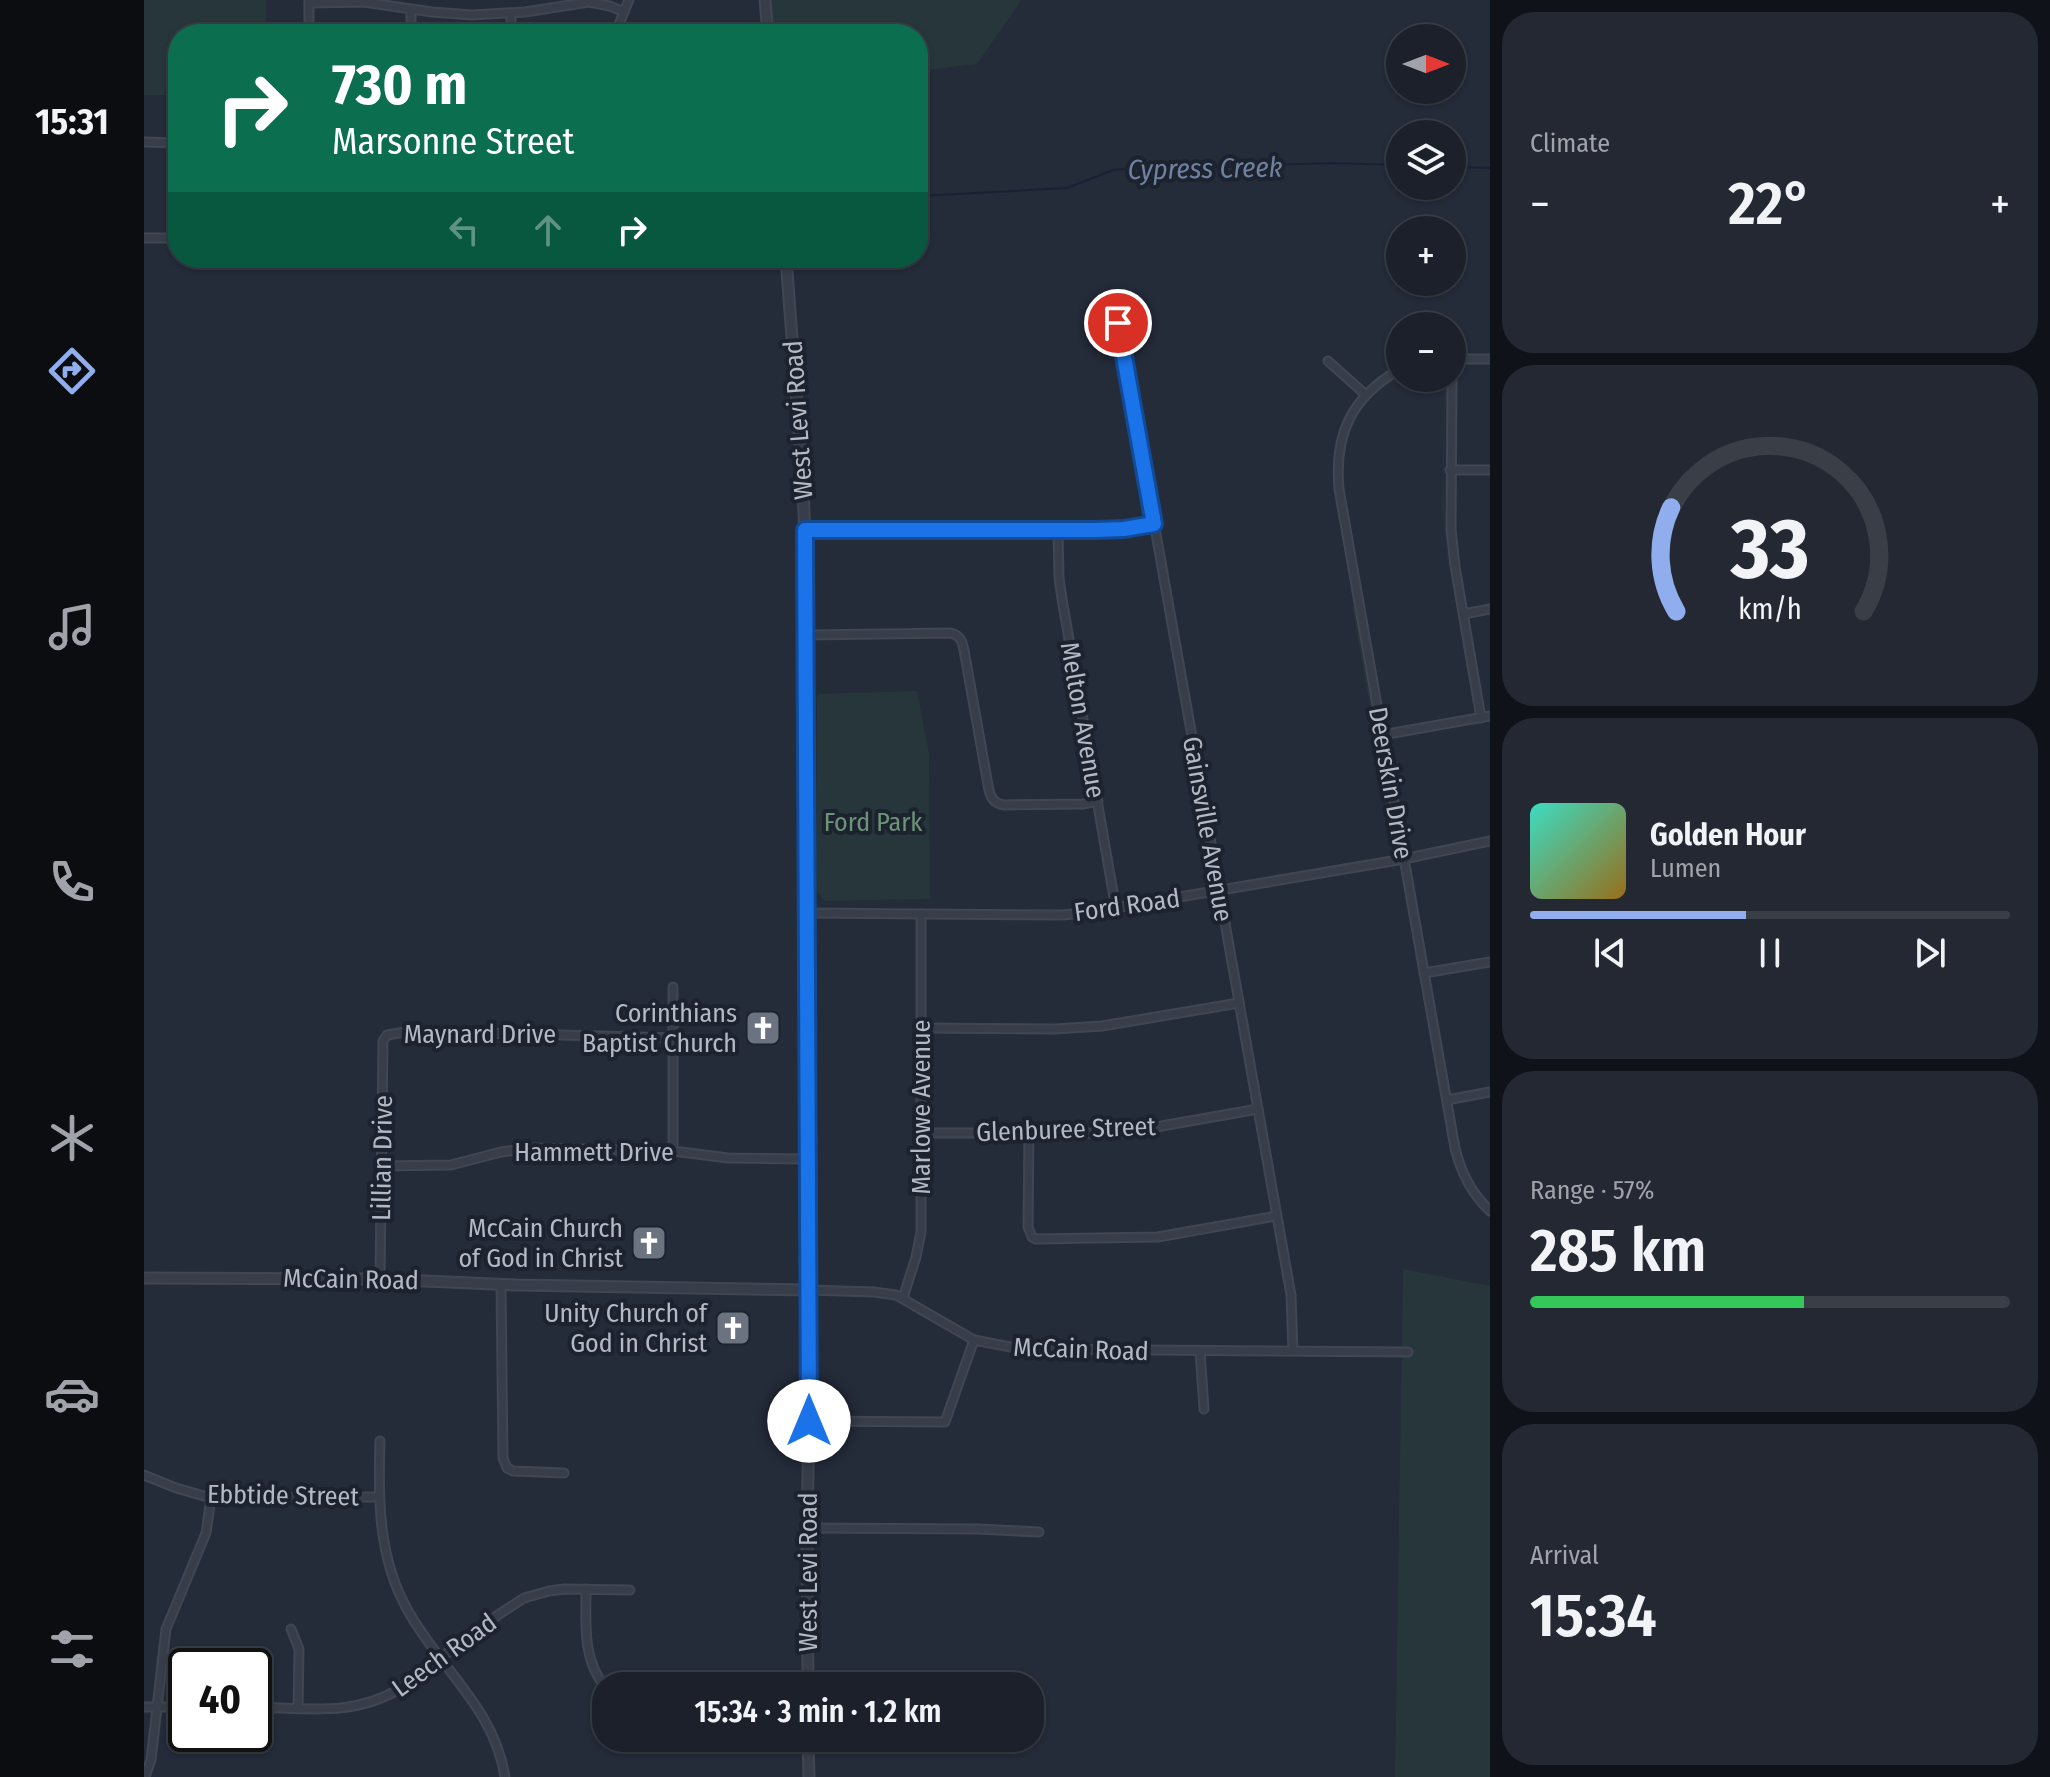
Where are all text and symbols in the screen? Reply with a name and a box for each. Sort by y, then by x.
north arrow [1386,24,1466,104]
map controls [1386,24,1466,392]
text: 730 m [332,52,467,119]
icon: right [200,56,304,160]
text: 15:31 [35,100,109,144]
text: Marsonne Street [332,120,574,164]
button: layers [1386,120,1466,200]
text: Climate [1530,128,1610,159]
water label: Cypress Creek [1127,151,1283,186]
text: 22° [1728,168,1812,240]
text: − [1530,178,1550,231]
text: + [1990,178,2010,231]
icon: left [442,208,486,252]
icon: ahead [526,208,570,252]
icon: right [610,208,654,252]
button: + [1386,216,1466,296]
pin [1084,289,1152,357]
icon: arrive [1096,301,1140,345]
button: − [1386,312,1466,392]
street label: West Levi Road [777,339,820,501]
icon: directions [44,343,100,399]
text: 33 [1730,499,1809,599]
text: km/h [1738,592,1802,627]
icon: music [44,599,100,655]
street label: Melton Avenue [1054,640,1111,801]
street label: Deerskin Drive [1362,704,1419,862]
street label: Gainsville Avenue [1176,734,1239,924]
park label: Ford Park [824,807,923,838]
text: Golden Hour [1650,817,1806,853]
text: Lumen [1650,853,1721,884]
icon: phone [44,854,100,910]
street label: Ford Road [1072,883,1182,928]
icon: previous [1588,931,1632,975]
icon: pause [1748,931,1792,975]
icon: next [1908,931,1952,975]
place label: Corinthians Baptist Church [582,998,737,1059]
church icon: Corinthians Baptist Church [744,1009,782,1047]
street label: Maynard Drive [404,1019,556,1050]
street label: Marlowe Avenue [906,1020,937,1194]
street label: Lillian Drive [366,1095,399,1221]
icon: climate [44,1110,100,1166]
street label: Glenburee Street [976,1111,1157,1148]
street label: Hammett Drive [514,1137,674,1168]
text: Range · 57% [1530,1175,1654,1206]
place label: McCain Church of God in Christ [458,1213,623,1274]
text: 285 km [1530,1215,1707,1287]
church icon: McCain Church of God in Christ [630,1224,668,1262]
street label: McCain Road [283,1263,419,1296]
place label: Unity Church of God in Christ [544,1298,709,1359]
church icon: Unity Church of God in Christ [714,1309,752,1347]
street label: McCain Road [1013,1332,1149,1367]
icon: car [44,1366,100,1422]
position arrow [767,1379,851,1463]
street label: Ebbtide Street [207,1479,360,1512]
street label: West Levi Road [793,1492,824,1652]
text: Arrival [1530,1540,1599,1571]
text: 15:34 [1530,1580,1657,1652]
street label: Leech Road [386,1607,503,1704]
icon: filters [44,1621,100,1677]
speed limit sign: 40 [168,1648,272,1752]
text: 15:34 · 3 min · 1.2 km [694,1694,942,1730]

